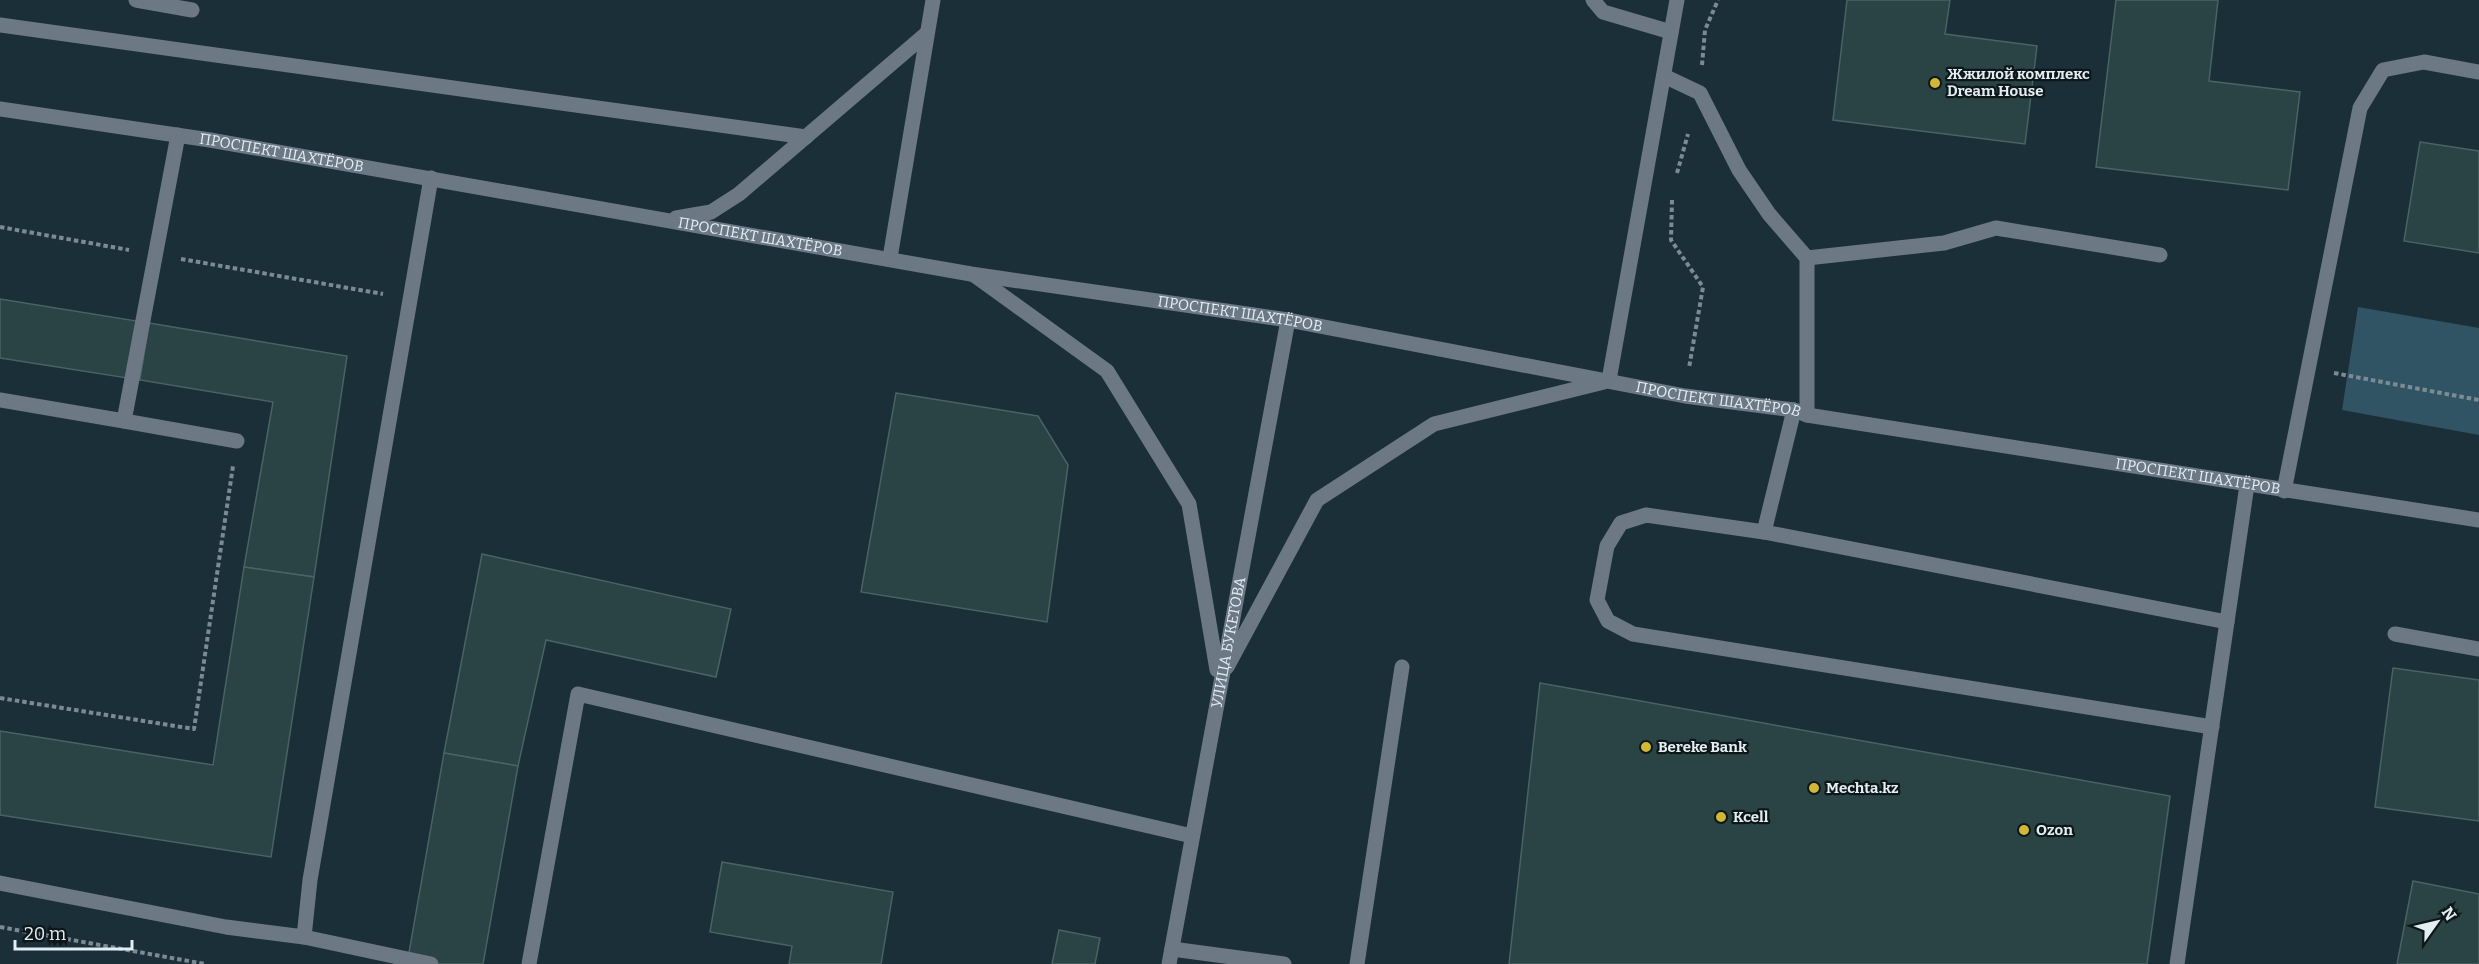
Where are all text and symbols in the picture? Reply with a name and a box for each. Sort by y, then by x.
place label: Жжилой комплекс Dream House [1947,65,2090,100]
marker: Жжилой комплекс Dream House [1928,76,1942,90]
street label: ПРОСПЕКТ ШАХТЁРОВ [198,130,365,176]
street label: ПРОСПЕКТ ШАХТЁРОВ [677,214,844,260]
street label: ПРОСПЕКТ ШАХТЁРОВ [1156,292,1324,335]
street label: ПРОСПЕКТ ШАХТЁРОВ [1634,378,1804,421]
street label: ПРОСПЕКТ ШАХТЁРОВ [2114,454,2282,498]
street label: УЛИЦА БУКЕТОВА [1207,575,1249,709]
place label: Bereke Bank [1658,738,1747,756]
marker: Bereke Bank [1639,740,1653,754]
place label: Mechta.kz [1826,779,1899,797]
marker: Mechta.kz [1807,781,1821,795]
place label: Kcell [1733,808,1769,826]
marker: Kcell [1714,810,1728,824]
place label: Ozon [2036,821,2073,839]
marker: Ozon [2017,823,2031,837]
north arrow [2407,892,2467,952]
text: N [2438,903,2460,924]
scale bar [15,913,132,951]
text: 20 m [24,923,66,945]

